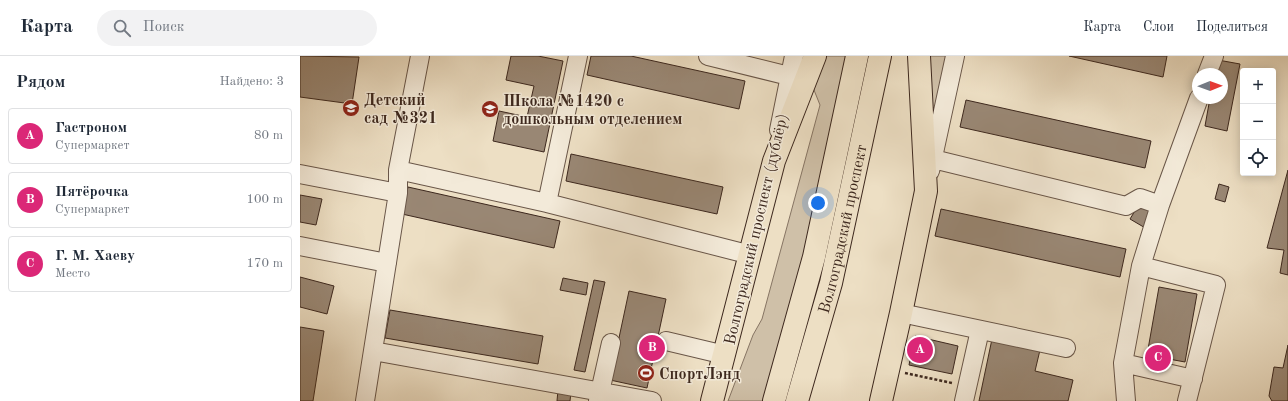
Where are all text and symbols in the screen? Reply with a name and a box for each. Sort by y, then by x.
search box [97,10,377,46]
icon: search [111,17,133,39]
text: Карта [20,18,73,37]
text: Поиск [143,20,184,35]
text: Карта [1083,20,1121,34]
text: Слои [1143,20,1174,34]
text: Поделиться [1196,20,1268,34]
north arrow [1192,68,1228,104]
map controls [1240,68,1276,176]
button: + [1240,68,1276,104]
text: Рядом [16,74,65,91]
text: Найдено: 3 [220,75,284,88]
place label: Детский сад №321 [364,93,437,127]
place label: Школа №1420 с дошкольным отделением [503,94,683,128]
school or university icon: Детский сад №321 [341,98,361,118]
school or university icon: Школа №1420 с дошкольным отделением [480,99,500,119]
button: − [1240,104,1276,140]
street label: Волгоградский проспект (дублёр) [722,112,791,347]
text: Гастроном [55,121,127,136]
text: A [25,129,35,142]
text: 80 m [254,129,283,142]
text: Супермаркет [55,139,130,152]
button: locate [1240,140,1276,176]
street label: Волгоградский проспект [817,143,871,316]
text: Пятёрочка [55,185,129,200]
text: B [25,193,35,206]
text: 100 m [246,193,283,206]
your location [808,193,828,213]
text: Супермаркет [55,203,130,216]
text: Г. М. Хаеву [55,249,135,264]
text: C [26,257,34,270]
text: 170 m [246,257,283,270]
text: Место [55,267,90,280]
pin: B [639,333,665,363]
pin: A [907,335,933,365]
pin: C [1145,343,1171,373]
sports icon: СпортЛэнд [636,363,656,383]
place label: СпортЛэнд [659,367,740,383]

